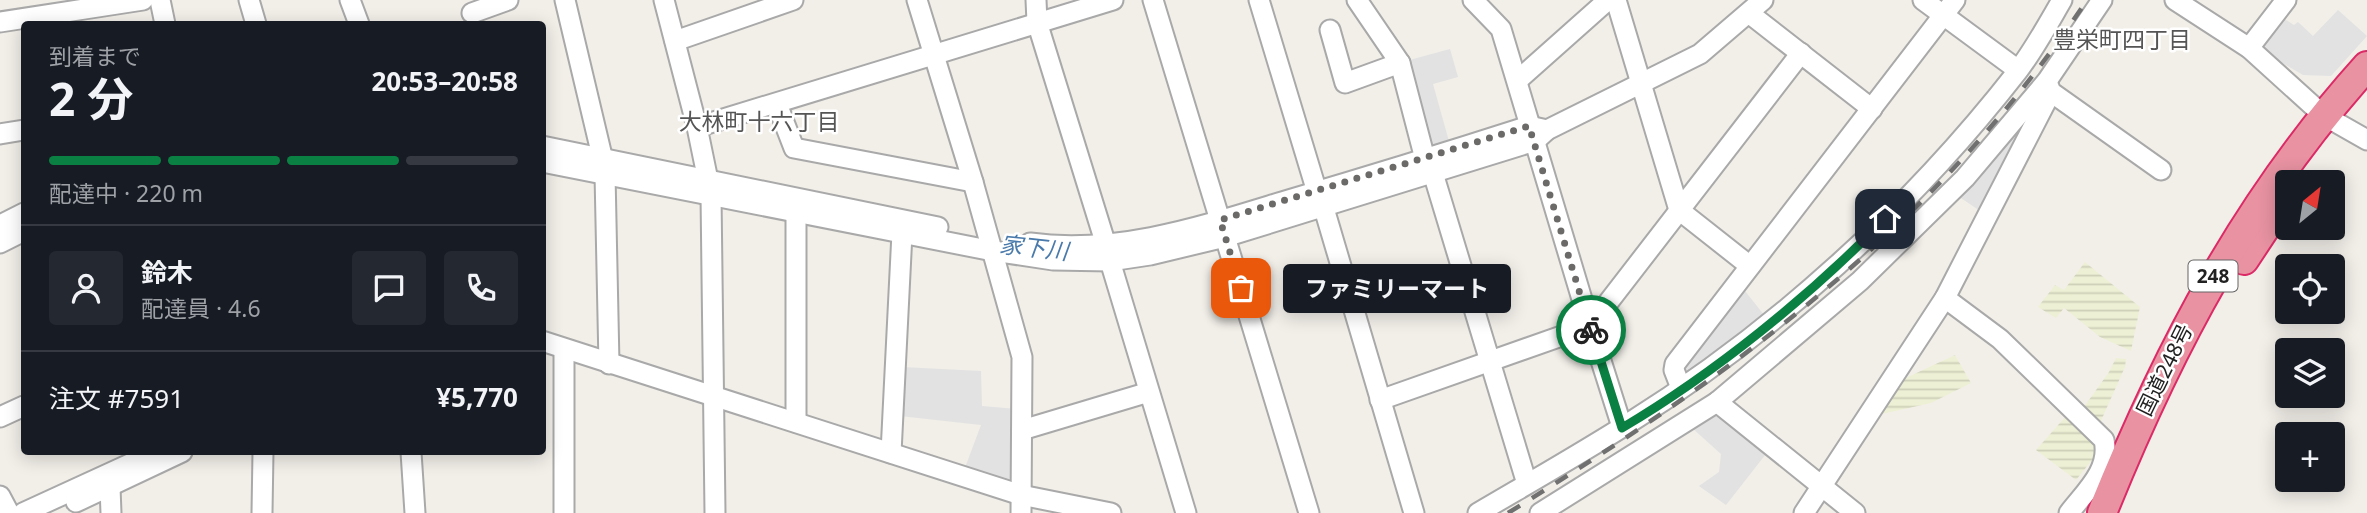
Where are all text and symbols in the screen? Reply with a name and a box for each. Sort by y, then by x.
district label: 豊栄町四丁目 [2053,23,2191,55]
text: 到着まで [49,40,141,72]
text: 20:53–20:58 [371,63,518,99]
text: 2 分 [49,67,133,129]
district label: 大林町十六丁目 [679,105,840,137]
north arrow [2275,170,2345,240]
map controls [2275,170,2345,492]
text: 配達中 · 220 m [49,177,203,209]
pin [1855,189,1915,249]
icon: home [1866,200,1904,238]
water label: 家下川 [998,227,1073,267]
button: person [49,251,123,325]
button: chat [352,251,426,325]
button: phone [444,251,518,325]
text: 鈴木 [141,254,193,290]
button: locate [2275,254,2345,324]
pin [1211,258,1271,318]
road number: 248 [2188,260,2238,292]
callout: ファミリーマート [1283,264,1510,312]
icon: bag [1222,269,1260,307]
text: ファミリーマート [1305,272,1489,304]
text: 配達員 · 4.6 [141,292,261,324]
courier [1556,295,1626,365]
icon: bike [1572,311,1610,349]
street label: 国道248号 [2130,319,2198,420]
button: layers [2275,338,2345,408]
text: ¥5,770 [436,379,518,415]
text: 注文 #7591 [49,380,184,416]
button: + [2275,422,2345,492]

